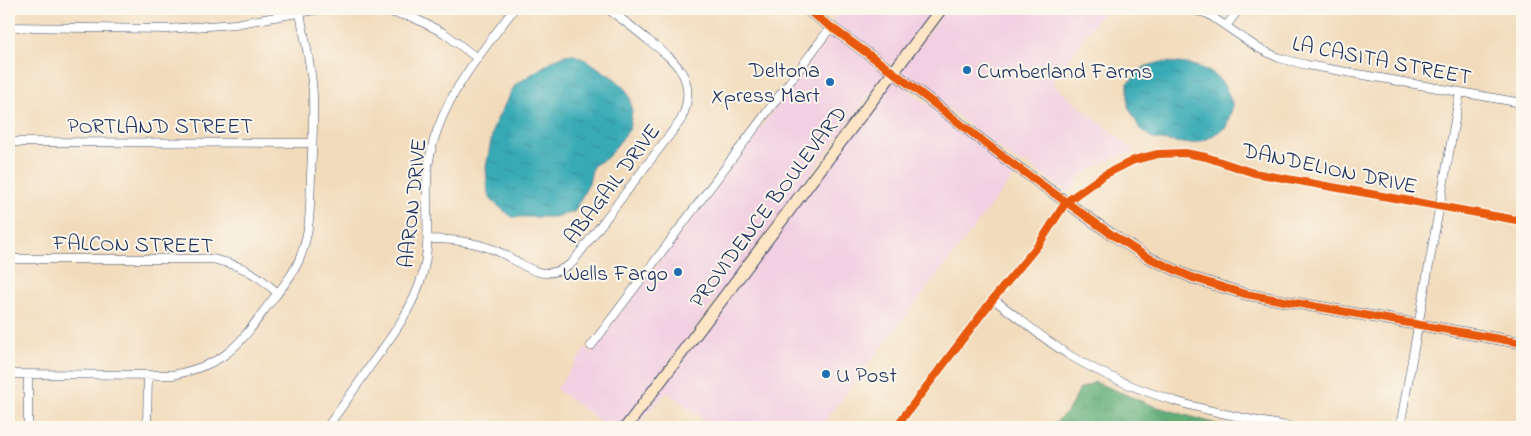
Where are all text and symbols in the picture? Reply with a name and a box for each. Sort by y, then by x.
street label: LA CASITA STREET [1289,29,1474,95]
place label: Deltona Xpress Mart [711,56,821,113]
place label: Cumberland Farms [977,57,1152,89]
marker: Cumberland Farms [961,64,973,76]
marker: Deltona Xpress Mart [824,76,836,88]
street label: PROVIDENCE BOULEVARD [683,100,856,316]
street label: PORTLAND STREET [67,112,253,144]
street label: ABAGAIL DRIVE [557,118,669,252]
street label: DANDELION DRIVE [1238,136,1420,204]
street label: AARON DRIVE [391,137,437,270]
street label: FALCON STREET [52,229,214,263]
place label: Wells Fargo [563,259,668,292]
marker: Wells Fargo [672,266,684,278]
place label: U Post [836,361,897,393]
marker: U Post [820,368,832,380]

